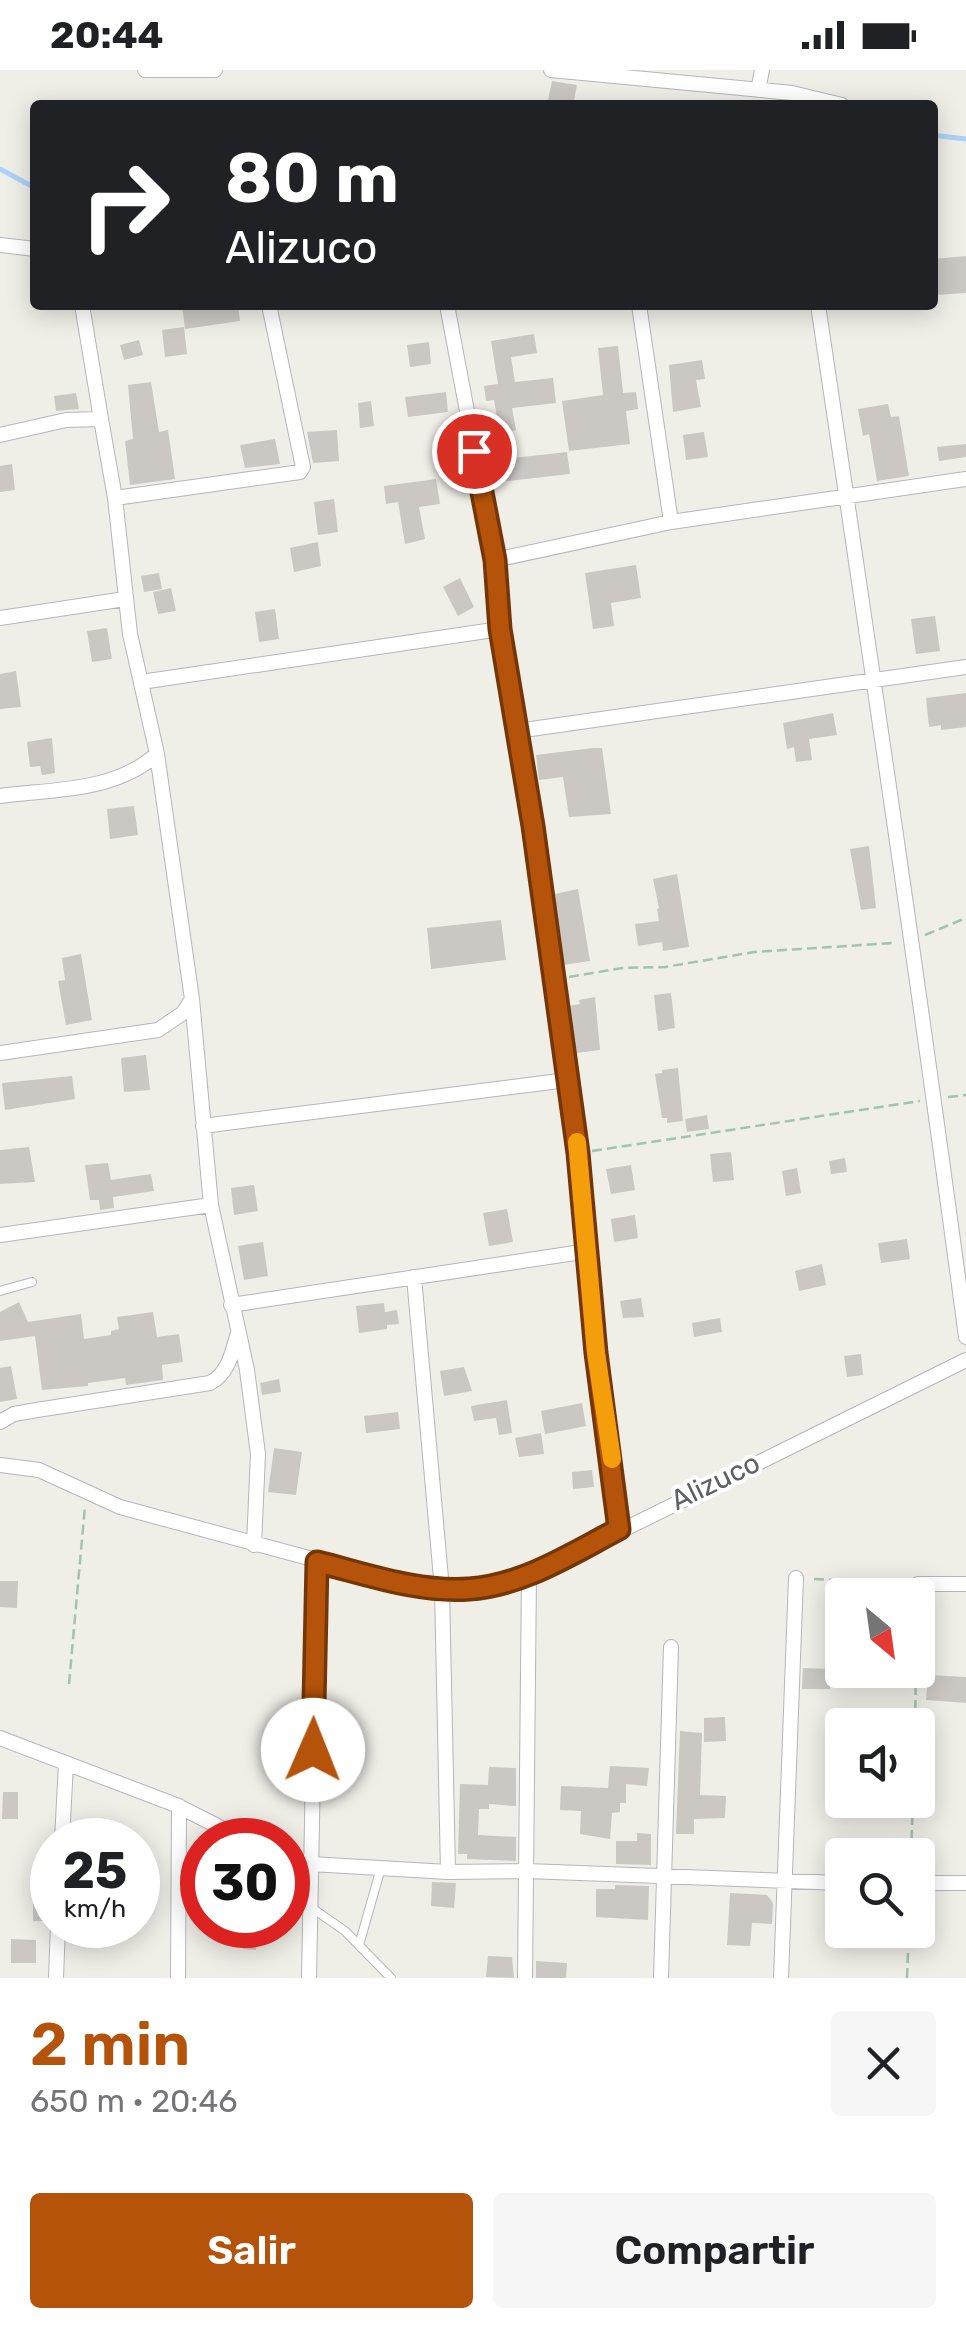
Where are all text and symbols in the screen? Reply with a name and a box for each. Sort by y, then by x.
text: 20:44 [50,12,164,58]
text: 80 m [225,137,399,220]
icon: right [60,140,190,270]
text: Alizuco [225,221,378,274]
pin [432,409,517,494]
icon: arrive [447,424,502,479]
street label: Alizuco [665,1446,765,1517]
north arrow [825,1578,935,1688]
map controls [825,1578,935,1948]
position arrow [261,1698,365,1802]
button: sound [825,1708,935,1818]
speed limit sign: 30 [180,1818,310,1948]
button: search [825,1838,935,1948]
text: 25 [63,1841,127,1901]
text: km/h [64,1894,126,1923]
text: 2 min [30,2009,190,2080]
button: close [831,2011,936,2116]
text: 650 m · 20:46 [30,2082,238,2120]
button: Salir [30,2193,473,2308]
button: Compartir [493,2193,936,2308]

